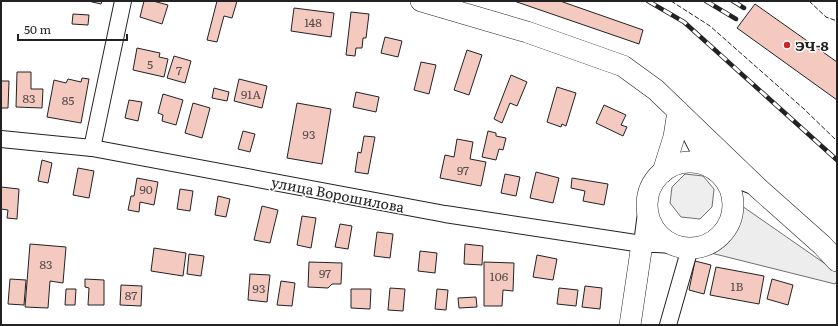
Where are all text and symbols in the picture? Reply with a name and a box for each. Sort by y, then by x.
house number: 148 [304,13,322,31]
scale bar [18,16,127,42]
text: 50 m [24,20,51,38]
place label: ЭЧ-8 [795,35,829,55]
marker: ЭЧ-8 [782,40,792,50]
house number: 5 [147,55,153,73]
house number: 7 [176,61,182,79]
house number: 91А [241,85,261,103]
house number: 83 [22,89,36,107]
house number: 85 [62,91,74,109]
house number: 93 [303,125,315,143]
house number: 97 [457,161,469,179]
street label: улица Ворошилова [270,171,407,217]
house number: 90 [139,180,153,198]
house number: 83 [39,255,53,273]
house number: 97 [319,264,331,282]
house number: 106 [490,267,509,285]
house number: 1В [731,277,743,295]
house number: 93 [253,279,265,297]
house number: 87 [125,286,137,304]

